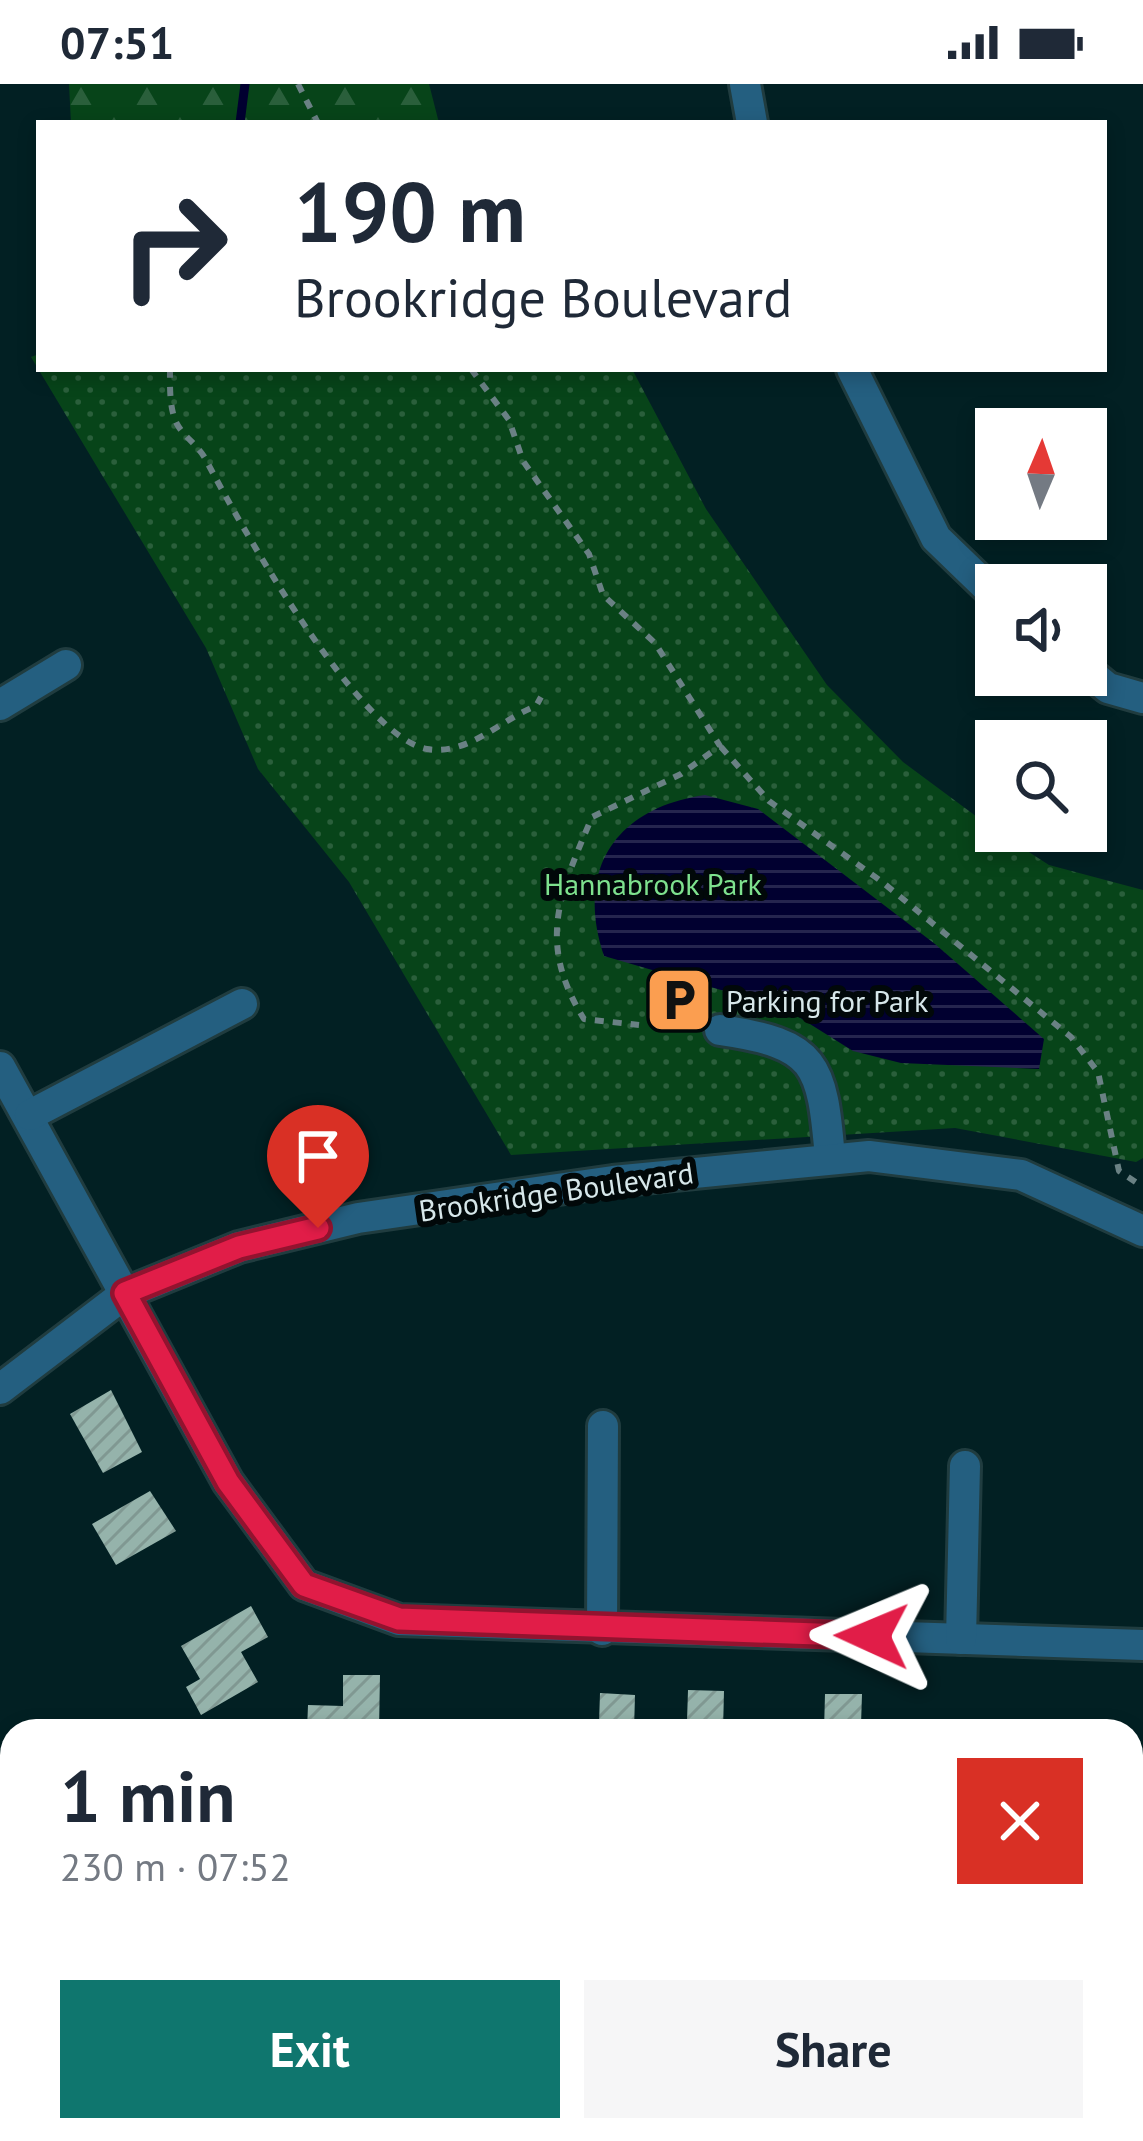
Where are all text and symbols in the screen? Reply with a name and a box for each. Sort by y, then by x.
text: 07:51 [60,13,174,71]
text: 190 m [294,156,526,265]
icon: right [96,168,252,324]
text: Brookridge Boulevard [294,262,792,332]
north arrow [975,408,1107,540]
map controls [975,408,1107,852]
button: sound [975,564,1107,696]
button: search [975,720,1107,852]
park label: Hannabrook Park [544,864,763,903]
parking icon: Parking for Park [644,965,714,1035]
place label: Parking for Park [726,981,929,1020]
pin [267,1105,369,1228]
icon: arrive [285,1123,351,1189]
street label: Brookridge Boulevard [416,1152,696,1230]
position arrow [809,1573,935,1699]
text: 1 min [60,1749,236,1842]
button: close [957,1758,1083,1884]
text: 230 m · 07:52 [60,1841,291,1892]
button: Exit [60,1980,560,2118]
button: Share [584,1980,1083,2118]

